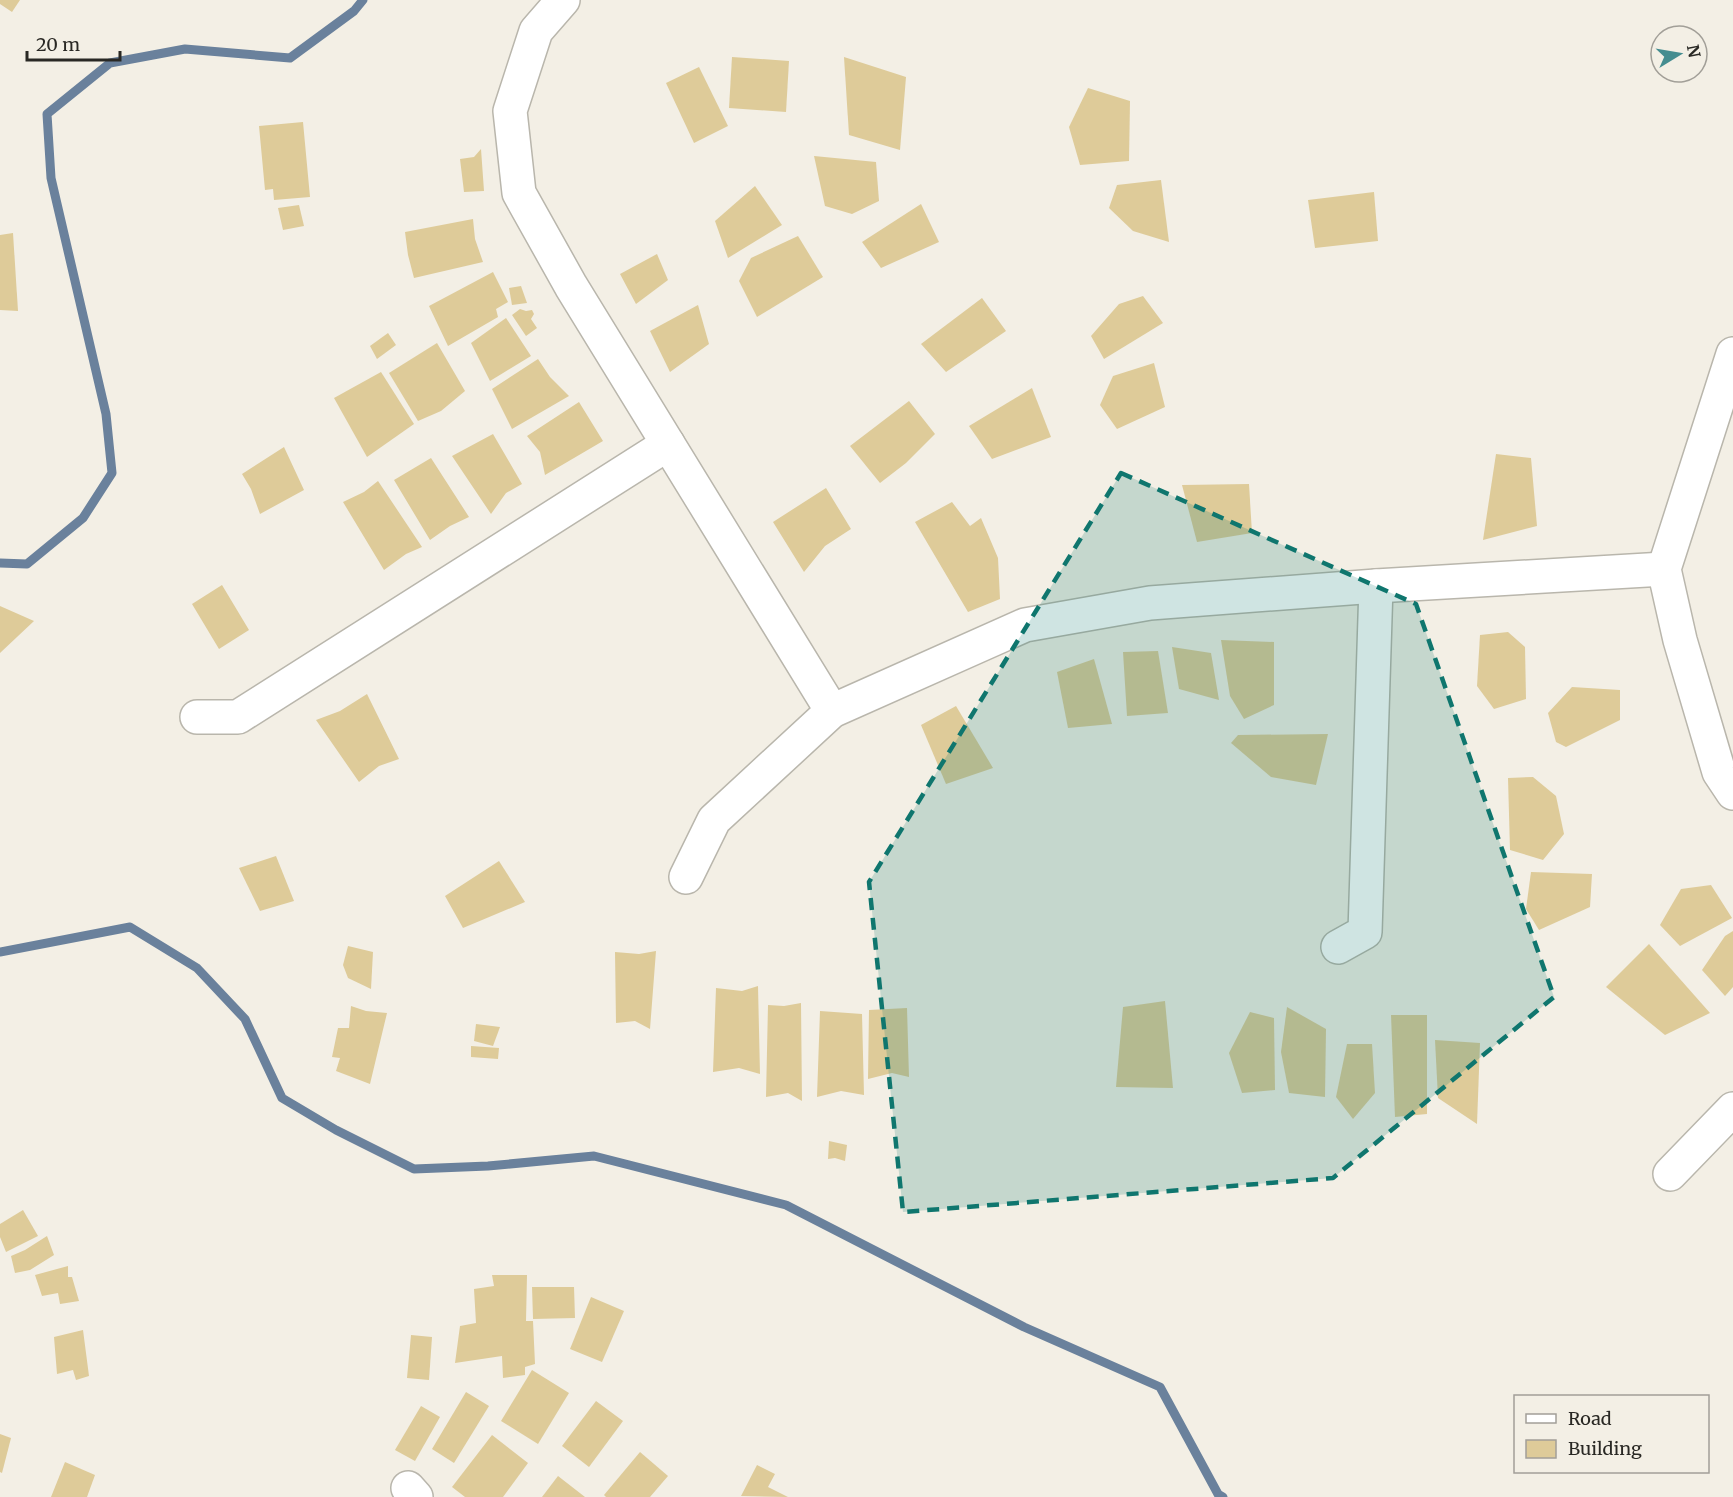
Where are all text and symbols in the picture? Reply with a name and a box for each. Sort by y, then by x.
scale bar [27,24,120,62]
north arrow [1649,24,1709,84]
text: 20 m [36,33,80,56]
text: N [1683,43,1705,60]
legend [1514,1395,1709,1473]
text: Road [1568,1407,1612,1430]
text: Building [1568,1437,1642,1460]

